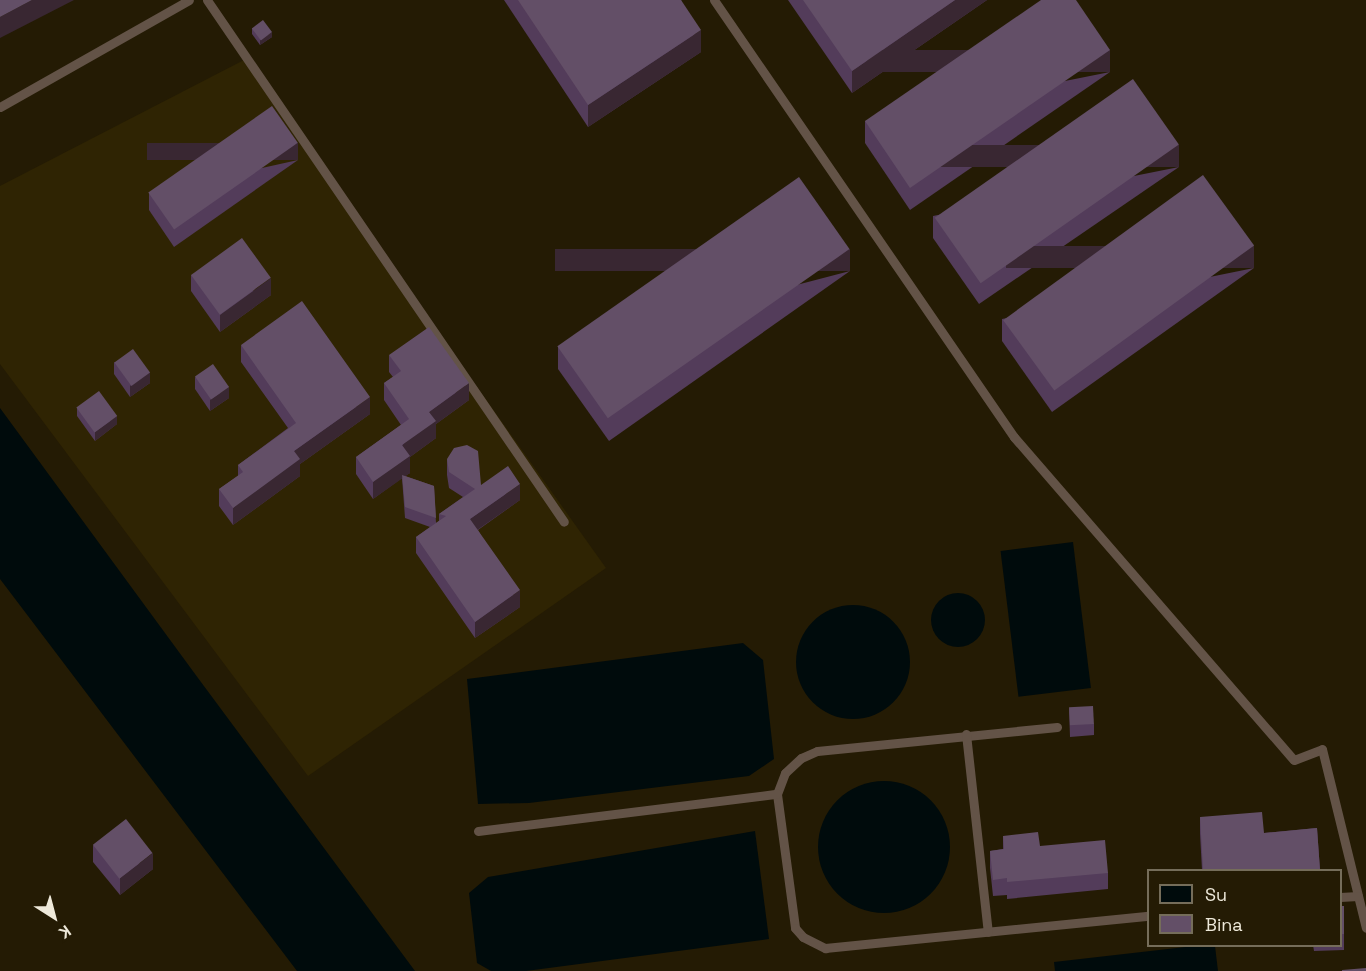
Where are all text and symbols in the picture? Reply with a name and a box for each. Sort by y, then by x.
legend [1147,869,1342,947]
text: Su [1205,883,1227,906]
north arrow [24,887,84,947]
text: Bina [1205,913,1243,936]
text: K [55,921,75,943]

